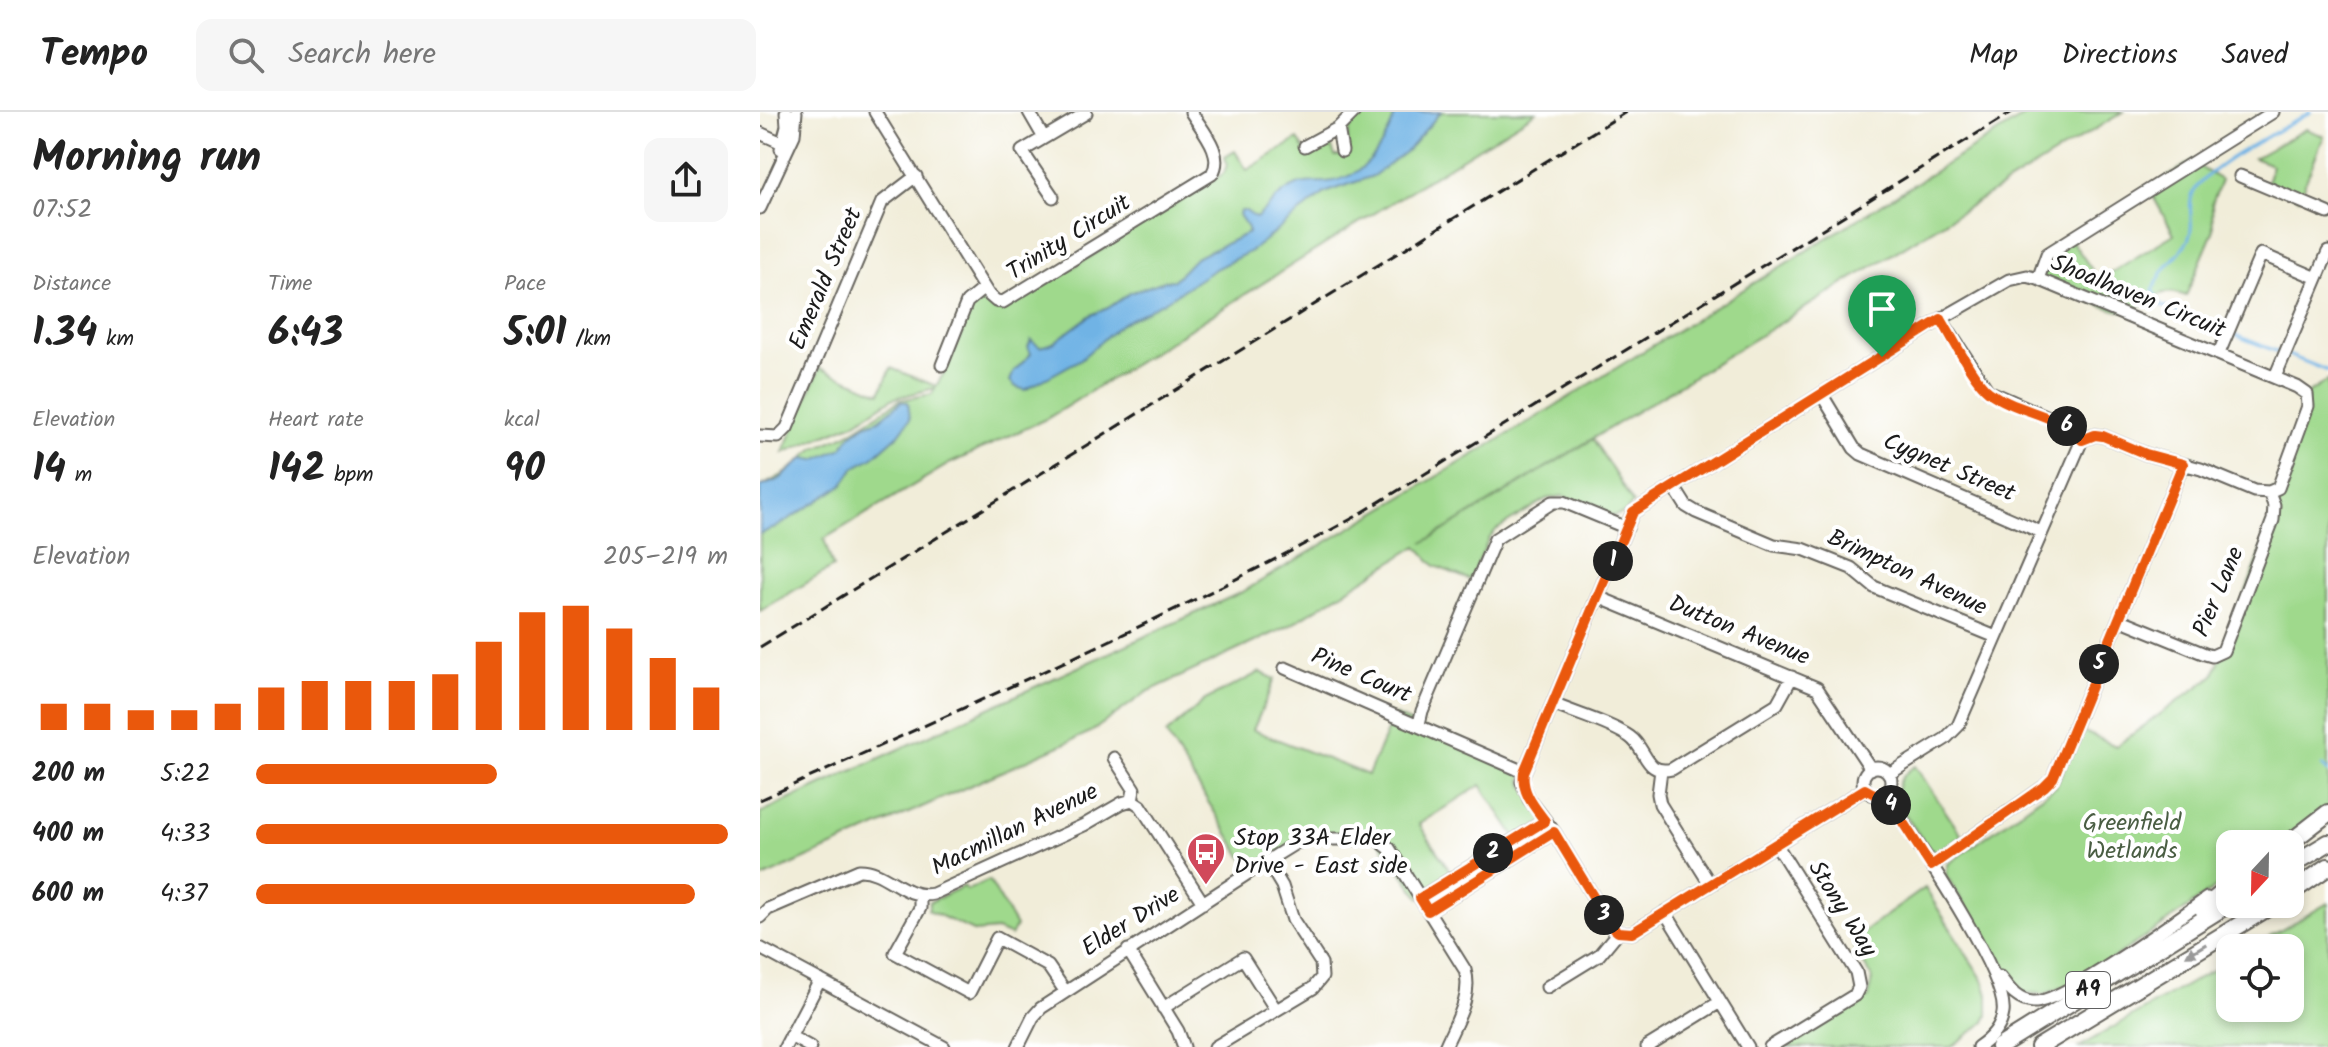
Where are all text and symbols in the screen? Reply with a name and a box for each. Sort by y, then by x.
search box [196,19,756,91]
text: Tempo [40,25,148,85]
text: Search here [288,31,436,79]
icon: search [224,33,268,77]
text: Map [1969,33,2018,78]
text: Directions [2062,33,2178,78]
text: Saved [2222,33,2288,78]
text: Morning run [32,124,261,194]
button: share [644,138,728,222]
street label: Trinity Circuit [999,184,1139,292]
text: 07:52 [32,189,92,231]
street label: Emerald Street [778,201,874,356]
street label: Shoalhaven Circuit [2044,244,2232,350]
text: Distance [32,267,111,302]
text: Time [268,267,312,302]
text: Pace [504,267,546,302]
pin [1848,275,1916,357]
icon: arrive [1860,287,1904,331]
text: 1.34 [32,302,97,366]
text: 6:43 [268,302,343,366]
text: 5:01 [504,302,567,366]
text: km [97,322,134,357]
text: /km [567,322,611,357]
text: Elevation [32,403,115,438]
text: Heart rate [268,403,364,438]
text: kcal [504,403,540,438]
pin: 6 [2047,406,2087,446]
text: 6 [2061,408,2073,443]
street label: Cygnet Street [1877,423,2022,514]
text: 14 [32,438,66,502]
text: 142 [268,438,325,502]
text: 90 [504,438,545,502]
text: m [66,458,92,493]
text: bpm [325,458,374,493]
street label: Brimpton Avenue [1820,519,1994,627]
text: Elevation [32,536,130,578]
text: 205–219 m [603,536,728,578]
street label: Pier Lane [2182,540,2256,643]
pin: 1 [1593,541,1633,581]
text: 1 [1610,543,1616,578]
street label: Dutton Avenue [1662,585,1816,677]
street label: Pine Court [1305,637,1418,715]
pin: 5 [2079,644,2119,684]
text: 5 [2093,646,2105,681]
text: 200 m [32,753,105,795]
text: 5:22 [160,753,211,795]
street label: Macmillan Avenue [925,773,1105,887]
pin: 4 [1871,785,1911,825]
text: 4 [1885,787,1897,822]
park label: Greenfield Wetlands [2083,804,2182,871]
text: 400 m [32,813,104,855]
text: 4:33 [160,813,210,855]
place label: Stop 33A Elder Drive - East side [1234,819,1408,886]
north arrow [2216,830,2304,918]
map controls [2216,830,2304,1022]
bus stop icon: Stop 33A Elder Drive - East side [1185,831,1227,886]
pin: 2 [1473,833,1513,873]
text: 2 [1487,835,1499,870]
street label: Stony Way [1797,853,1888,966]
text: 600 m [32,873,104,915]
text: 4:37 [160,873,208,915]
street label: Elder Drive [1074,876,1188,968]
pin: 3 [1584,895,1624,935]
text: 3 [1598,897,1610,932]
button: locate [2216,934,2304,1022]
one-way arrow [2185,943,2207,957]
road number: A9 [2066,972,2110,1008]

